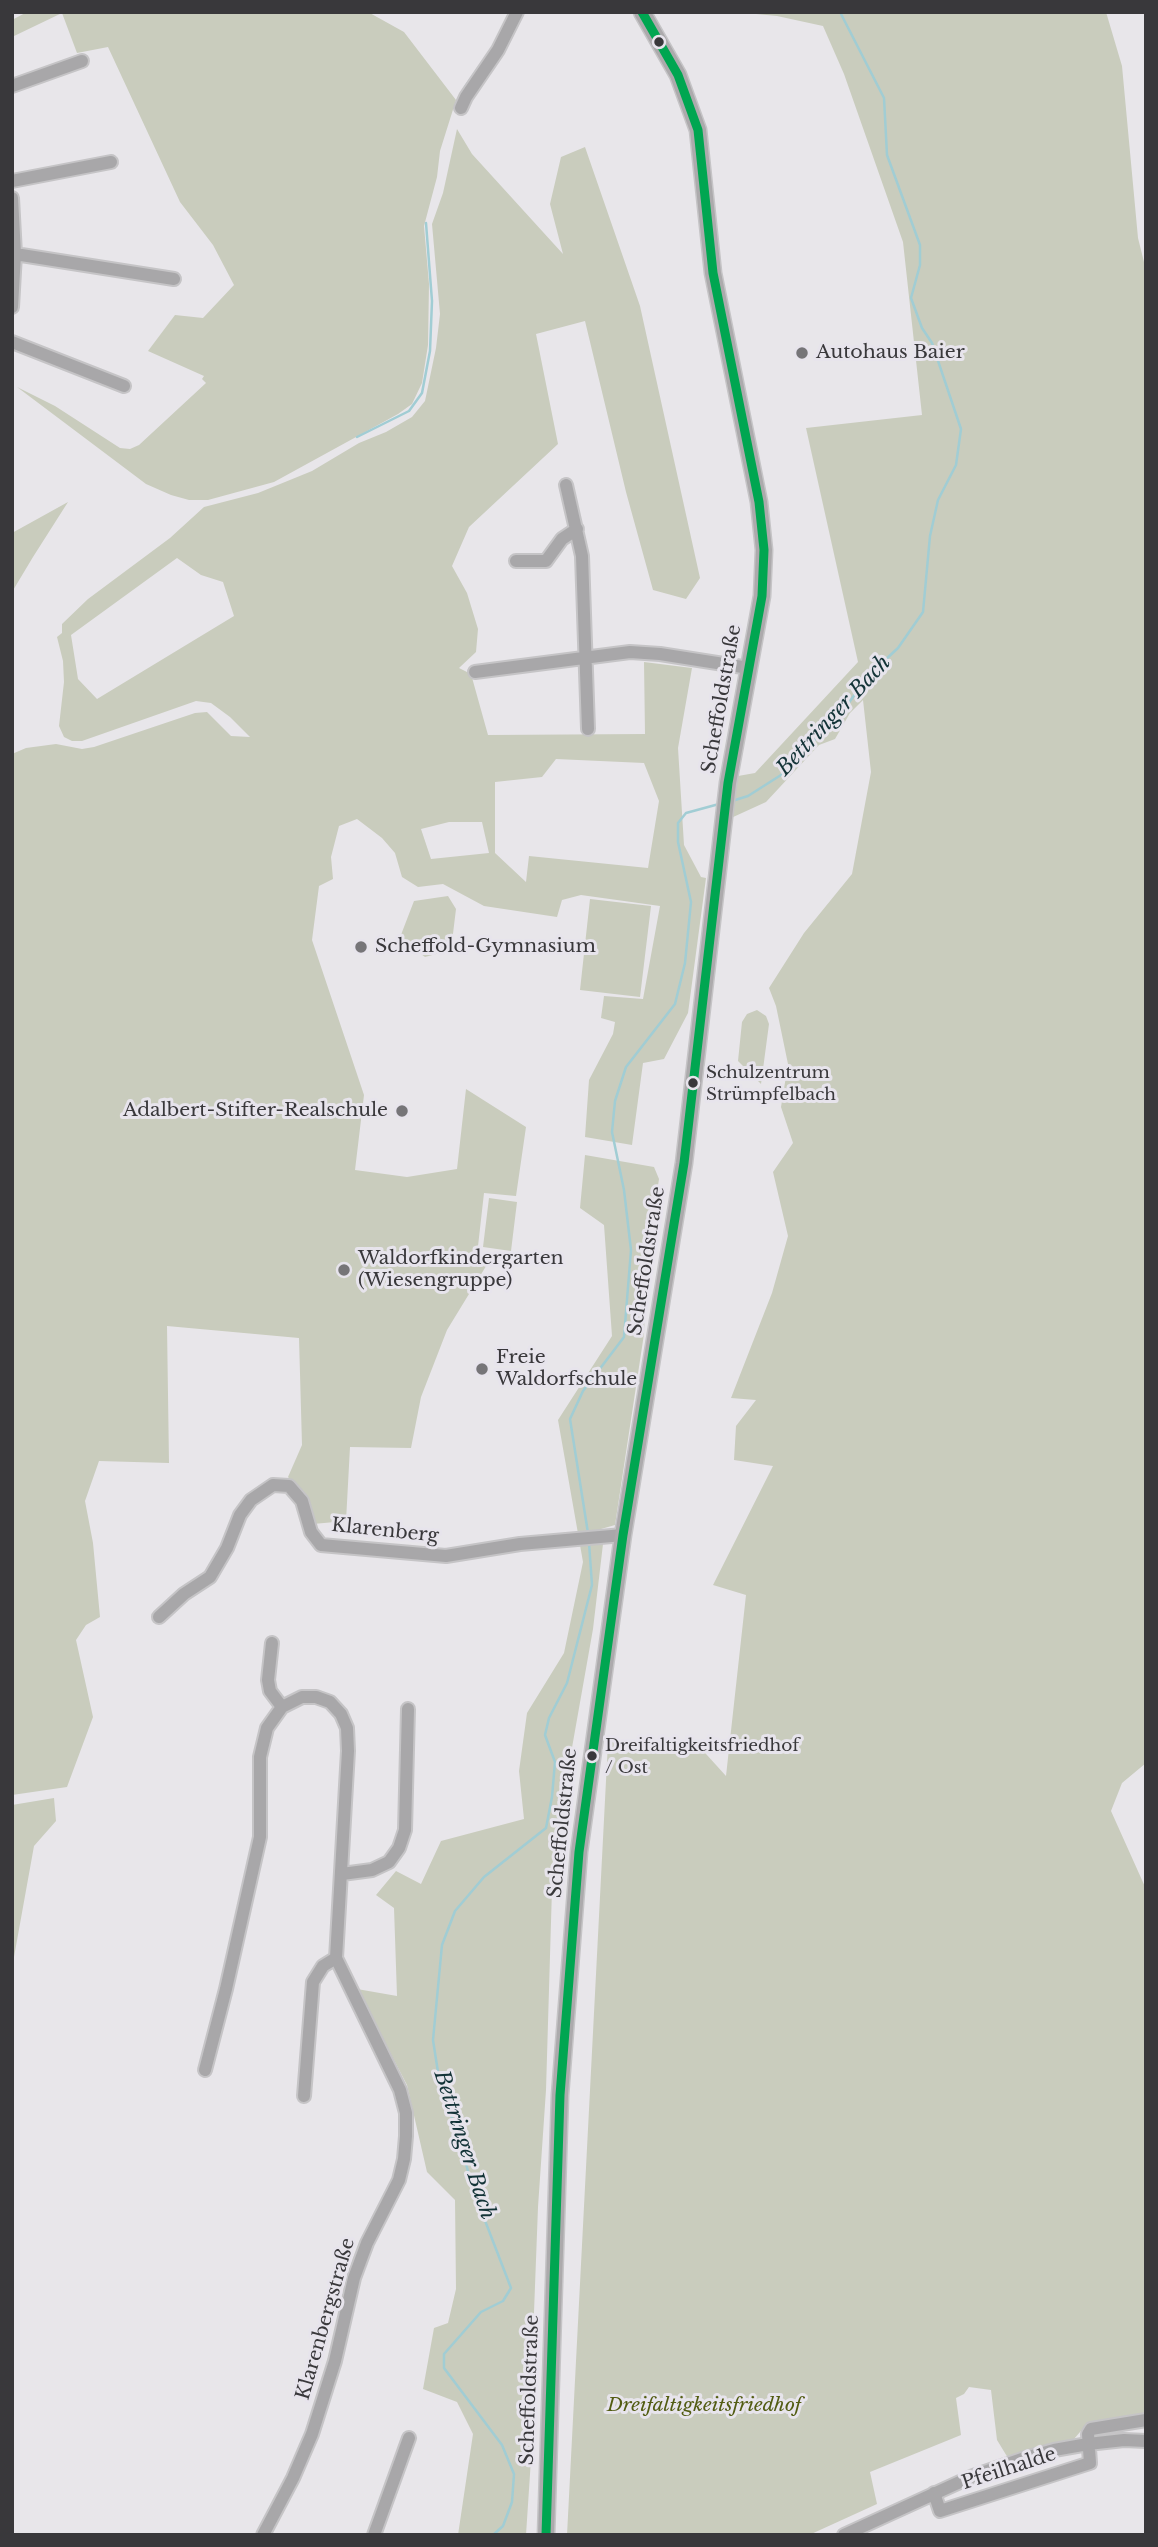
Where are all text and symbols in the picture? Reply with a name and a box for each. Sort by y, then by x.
unlabelled marker [652,35,666,49]
place label: Autohaus Baier [816,342,965,364]
marker: Autohaus Baier [794,345,810,361]
street label: Scheffoldstraße [698,623,746,775]
water label: Bettringer Bach [772,651,896,781]
place label: Scheffold-Gymnasium [375,936,596,958]
marker: Scheffold-Gymnasium [353,939,369,955]
place label: Schulzentrum Strümpfelbach [706,1063,836,1103]
marker: Schulzentrum Strümpfelbach [686,1076,700,1090]
place label: Adalbert-Stifter-Realschule [123,1100,388,1122]
marker: Adalbert-Stifter-Realschule [394,1103,410,1119]
street label: Scheffoldstraße [624,1185,670,1337]
place label: Waldorfkindergarten (Wiesengruppe) [358,1248,564,1292]
marker: Waldorfkindergarten (Wiesengruppe) [336,1262,352,1278]
place label: Freie Waldorfschule [496,1347,637,1391]
marker: Freie Waldorfschule [474,1361,490,1377]
street label: Klarenberg [330,1514,440,1548]
place label: Dreifaltigkeitsfriedhof / Ost [605,1736,799,1776]
street label: Scheffoldstraße [544,1747,582,1899]
marker: Dreifaltigkeitsfriedhof / Ost [585,1749,599,1763]
water label: Bettringer Bach [428,2067,500,2223]
street label: Klarenbergstraße [292,2235,360,2403]
street label: Scheffoldstraße [516,2314,544,2466]
park label: Dreifaltigkeitsfriedhof [607,2395,801,2417]
street label: Pfeilhalde [959,2443,1059,2495]

